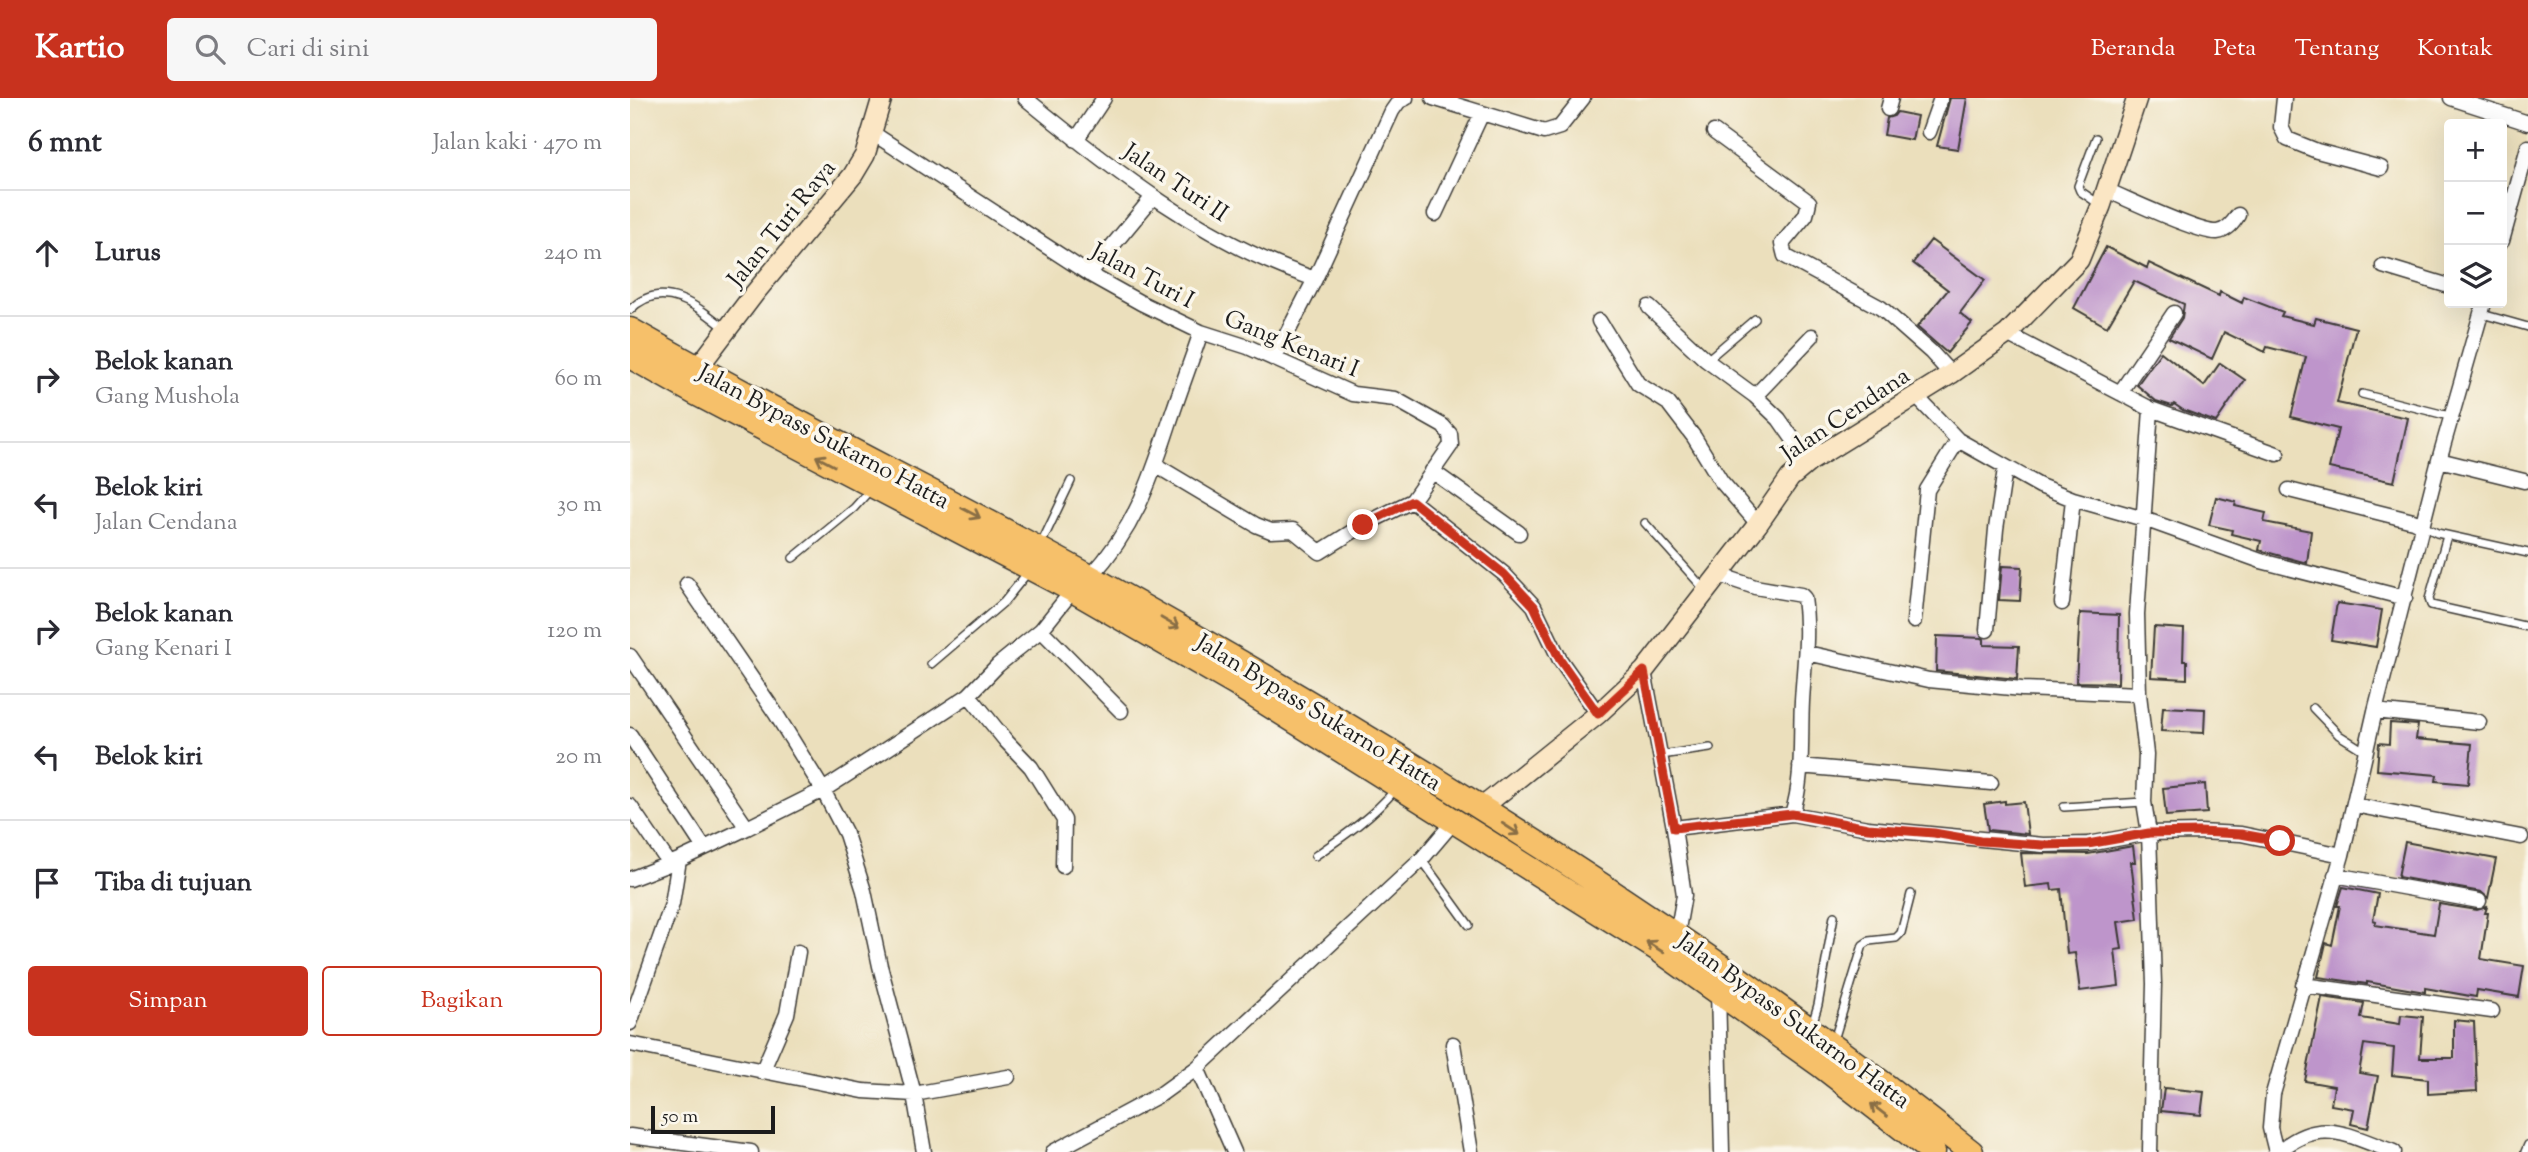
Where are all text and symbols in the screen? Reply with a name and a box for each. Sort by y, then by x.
search box [167,18,657,81]
text: Kartio [35,25,125,73]
icon: search [191,30,229,68]
text: Cari di sini [247,31,369,68]
text: Beranda [2091,32,2176,66]
text: Peta [2214,32,2256,66]
text: Tentang [2294,32,2379,66]
text: Kontak [2417,32,2493,66]
map controls [2444,119,2507,308]
button: + [2444,119,2507,182]
text: 6 mnt [28,122,102,165]
text: Jalan kaki · 470 m [433,127,602,160]
street label: Jalan Turi II [1114,135,1234,231]
street label: Jalan Turi Raya [719,153,845,297]
button: − [2444,182,2507,245]
icon: ahead [28,234,66,272]
street label: Jalan Turi I [1083,234,1200,318]
text: Lurus [95,235,161,272]
text: 240 m [544,237,602,270]
button: layers [2444,245,2507,308]
street label: Gang Kenari I [1219,302,1364,387]
text: Belok kanan [95,344,233,381]
street label: Jalan Bypass Sukarno Hatta [689,356,955,519]
icon: right [28,360,66,398]
street label: Jalan Cendana [1773,360,1917,472]
text: 60 m [554,363,602,396]
text: Gang Mushola [95,381,240,414]
one-way arrow [815,454,836,468]
text: Belok kiri [95,470,203,507]
icon: left [28,486,66,524]
text: 30 m [557,489,602,522]
text: Jalan Cendana [95,507,238,540]
one-way arrow [960,507,980,521]
route end [1347,509,1378,540]
text: Belok kanan [95,596,233,633]
icon: right [28,612,66,650]
text: 120 m [547,615,602,648]
one-way arrow [1159,617,1180,630]
street label: Jalan Bypass Sukarno Hatta [1187,626,1447,801]
text: Gang Kenari I [95,633,232,666]
icon: left [28,738,66,776]
text: Belok kiri [95,739,203,776]
text: 20 m [555,741,602,774]
one-way arrow [1501,823,1521,837]
route start [2264,825,2295,856]
icon: arrive [28,864,66,902]
text: Tiba di tujuan [95,865,252,902]
street label: Jalan Bypass Sukarno Hatta [1668,924,1916,1118]
one-way arrow [1646,940,1665,955]
button: Simpan [28,966,308,1036]
button: Bagikan [322,966,602,1036]
one-way arrow [1870,1102,1889,1117]
scale bar [651,1103,775,1135]
text: 50 m [662,1104,698,1131]

